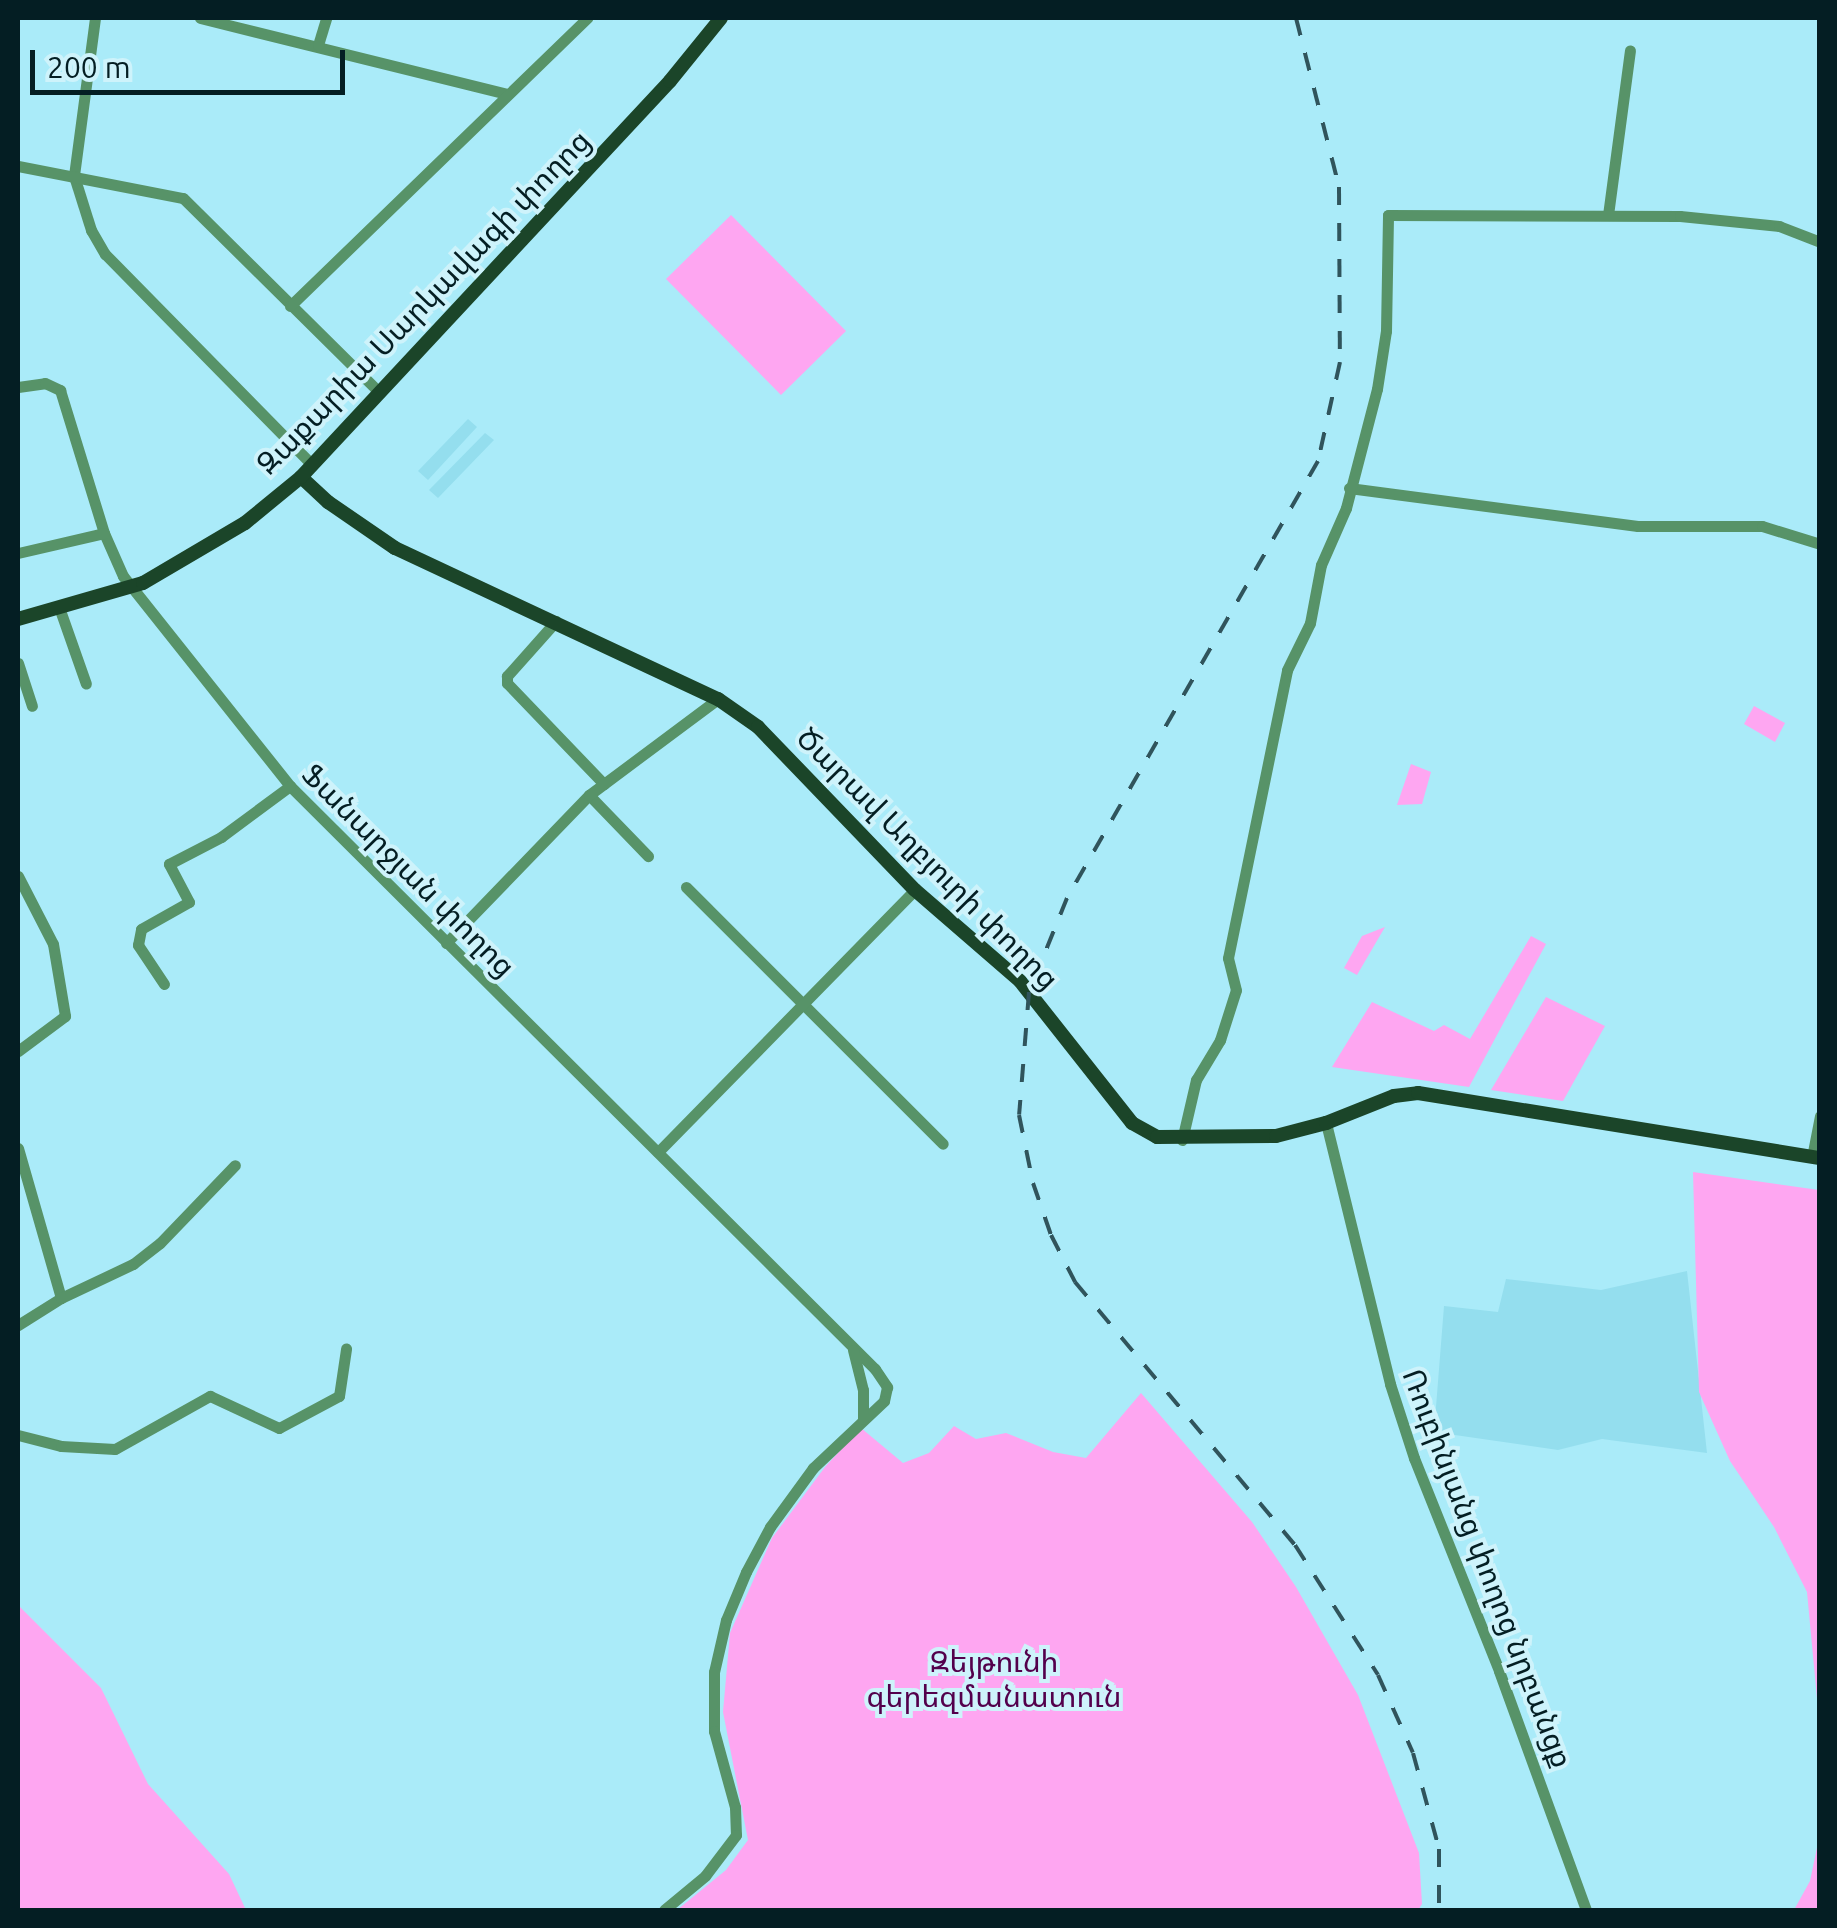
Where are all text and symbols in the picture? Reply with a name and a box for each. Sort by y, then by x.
scale bar [35,30,350,92]
text: 200 m [47,50,131,84]
street label: Զաքարիա Սարկավագի փողոց [249,122,597,482]
street label: Ծարավ Աղբյուրի փողոց [789,719,1067,997]
street label: Ֆանարջյան փողոց [295,756,523,984]
street label: Ռուբինյանց փողոց նրբանցք [1395,1363,1581,1773]
park label: Զեյթունի գերեզմանատուն [866,1643,1122,1714]

